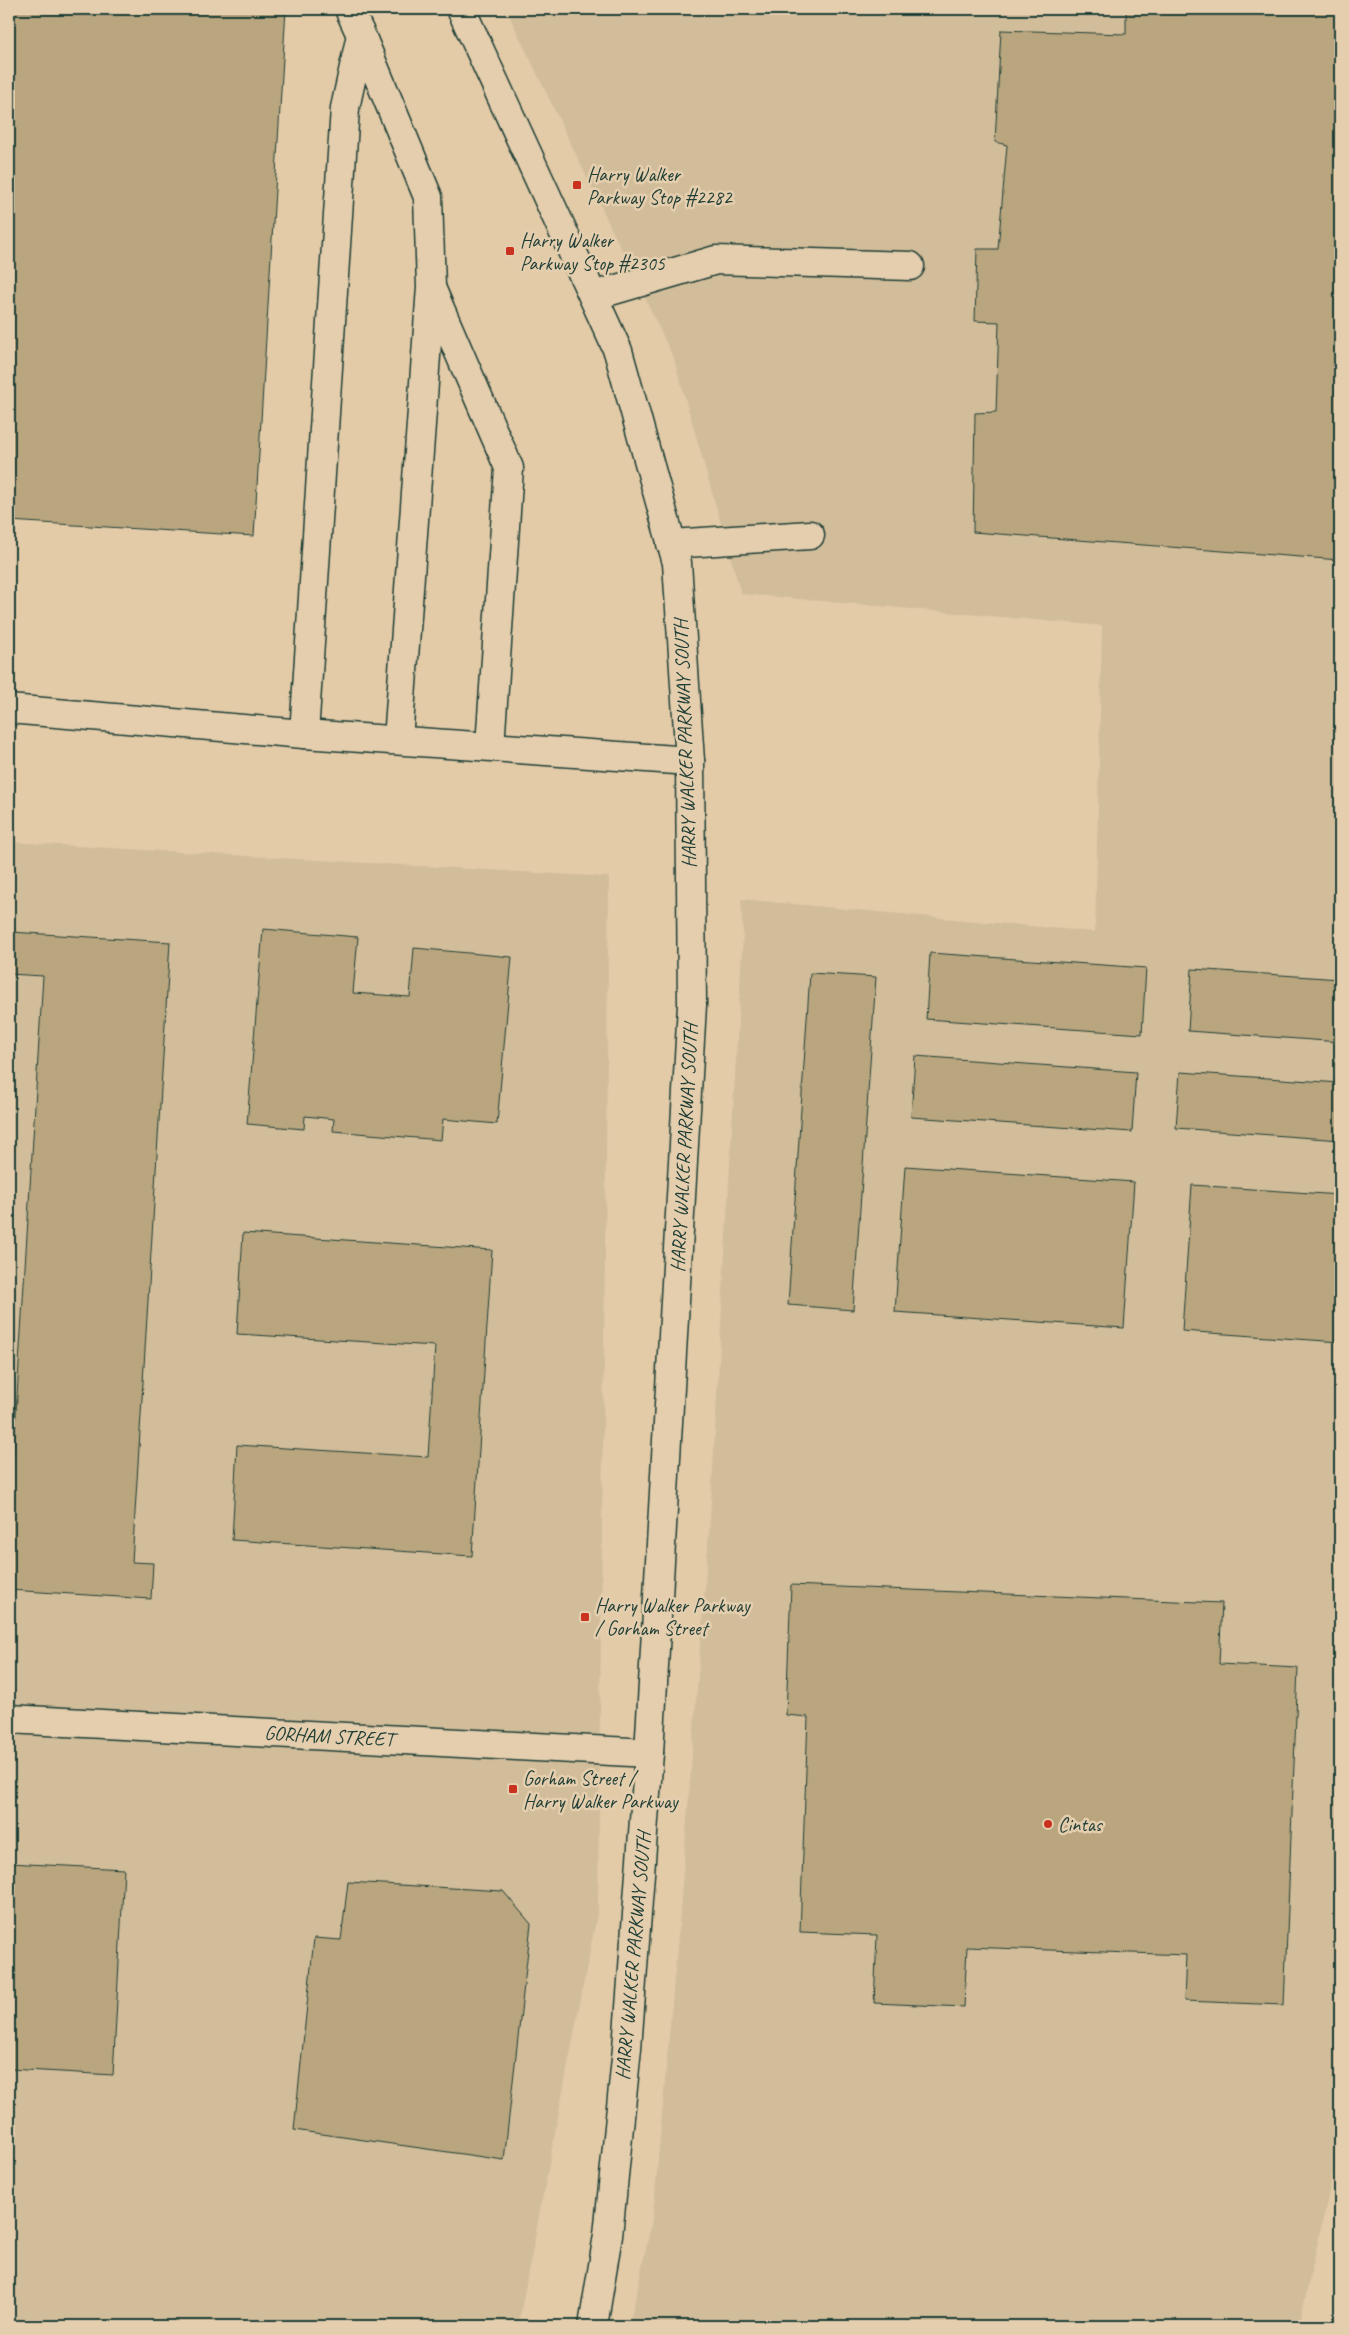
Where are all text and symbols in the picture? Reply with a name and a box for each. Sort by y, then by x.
place label: Harry Walker Parkway Stop #2282 [587,162,734,210]
marker: Harry Walker Parkway Stop #2282 [571,179,583,191]
place label: Harry Walker Parkway Stop #2305 [520,228,666,276]
marker: Harry Walker Parkway Stop #2305 [504,245,516,257]
street label: HARRY WALKER PARKWAY SOUTH [668,616,702,869]
street label: HARRY WALKER PARKWAY SOUTH [665,1019,703,1273]
place label: Harry Walker Parkway / Gorham Street [595,1593,752,1641]
marker: Harry Walker Parkway / Gorham Street [579,1611,591,1623]
street label: GORHAM STREET [264,1720,399,1752]
place label: Gorham Street / Harry Walker Parkway [523,1766,680,1814]
marker: Gorham Street / Harry Walker Parkway [507,1783,519,1795]
place label: Cintas [1058,1812,1104,1837]
marker: Cintas [1042,1818,1054,1830]
street label: HARRY WALKER PARKWAY SOUTH [610,1827,657,2081]

